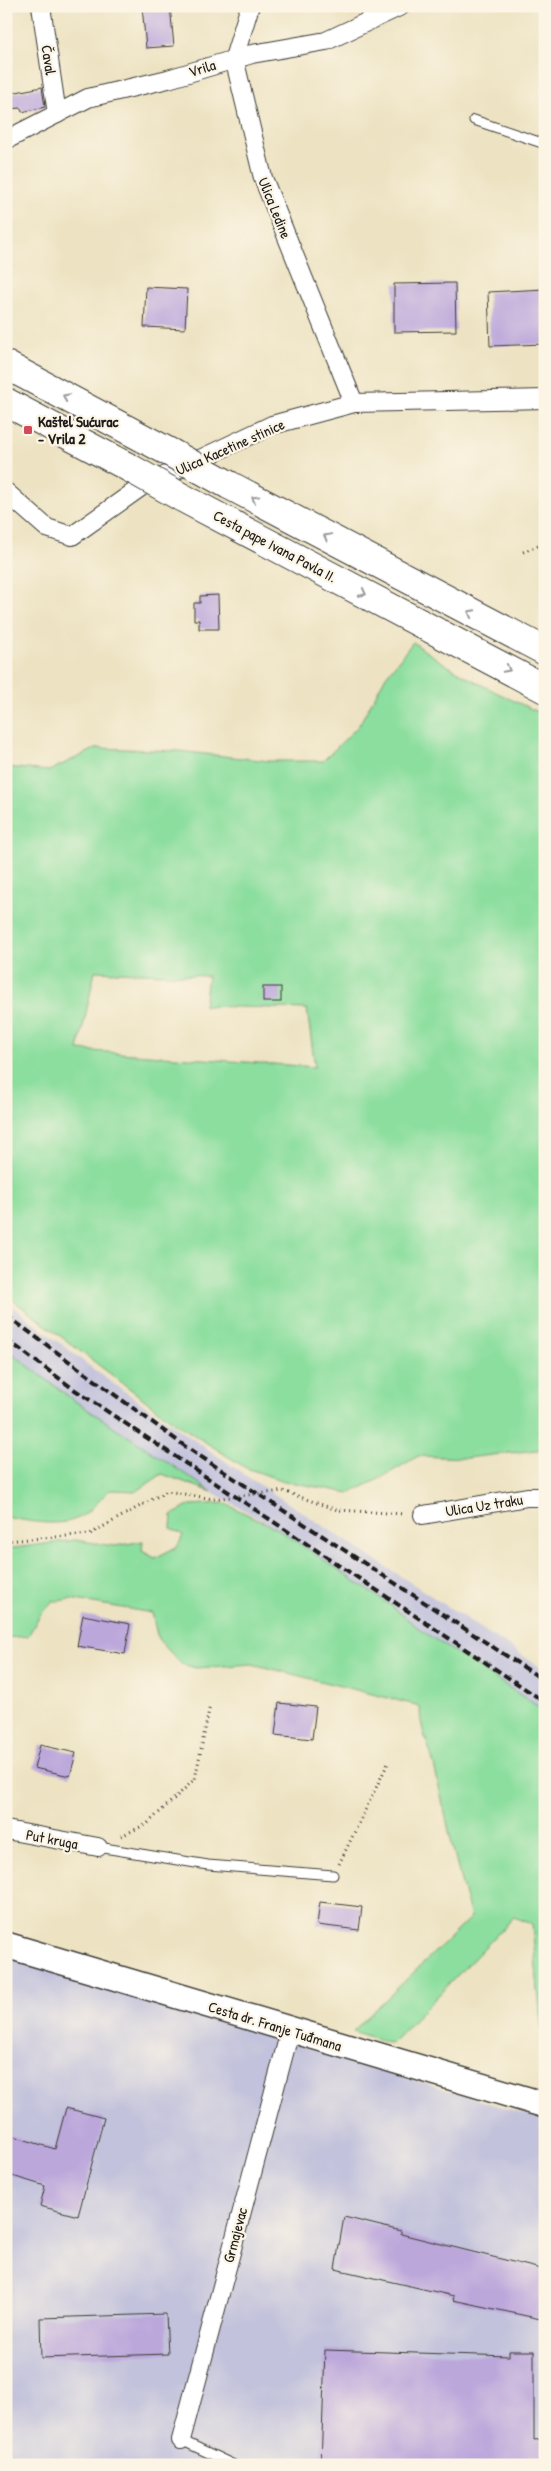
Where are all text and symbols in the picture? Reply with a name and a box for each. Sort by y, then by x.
street label: Čaval [36,44,62,76]
street label: Vrila [186,54,218,82]
street label: Ulica Ledine [253,174,297,242]
one-way arrow [63,393,72,403]
place label: Kaštel Sućurac - Vrila 2 [38,411,119,449]
street label: Ulica Kacetine stinice [172,414,288,480]
marker: Kaštel Sućurac - Vrila 2 [22,424,34,436]
one-way arrow [251,495,260,505]
street label: Cesta pape Ivana Pavla II. [210,505,340,587]
one-way arrow [323,533,332,543]
one-way arrow [358,587,367,597]
one-way arrow [467,609,476,619]
one-way arrow [502,663,511,673]
street label: Ulica Uz traku [444,1489,524,1521]
street label: Put kruga [24,1824,80,1854]
street label: Cesta dr. Franje Tuđmana [206,1996,344,2056]
street label: Grmajevac [218,2205,252,2265]

